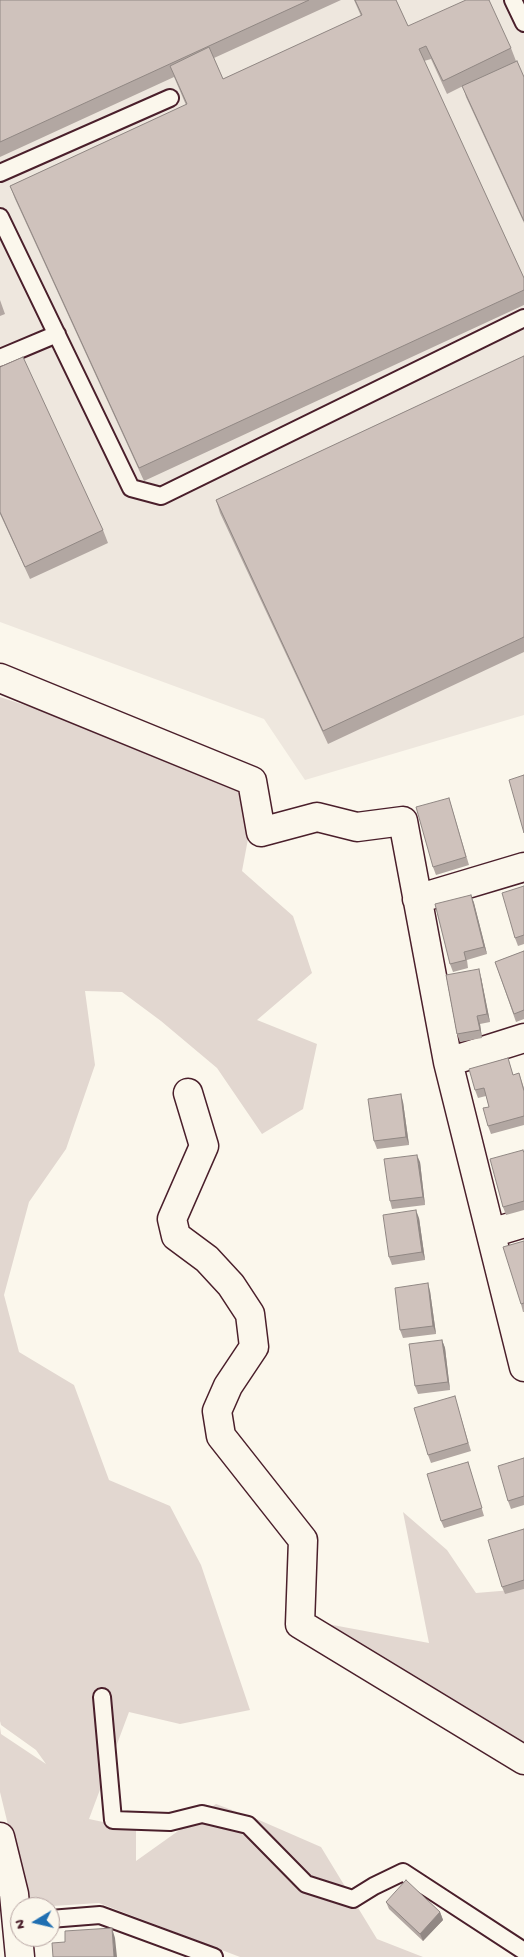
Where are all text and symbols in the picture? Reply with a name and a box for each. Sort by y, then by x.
north arrow [10,1897,60,1947]
text: N [12,1918,30,1930]

